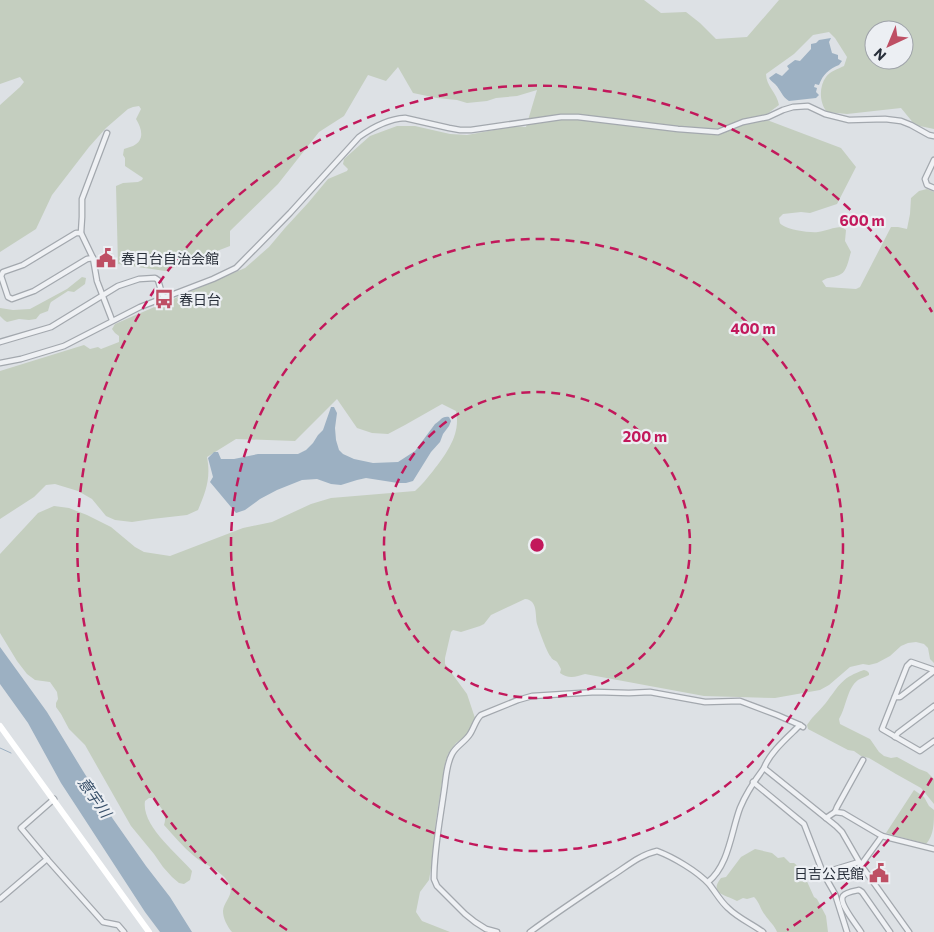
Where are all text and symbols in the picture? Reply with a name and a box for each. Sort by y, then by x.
north arrow [864,20,914,70]
text: N [870,45,889,64]
text: 600 m [839,211,885,229]
public building icon: 春日台自治会館 [95,247,117,269]
place label: 春日台自治会館 [121,250,219,267]
bus stop icon: 春日台 [153,288,175,310]
place label: 春日台 [179,291,221,308]
text: 400 m [730,319,776,337]
text: 200 m [623,427,667,445]
centre of rings [528,536,546,554]
water label: 意宇川 [75,773,116,822]
public building icon: 日吉公民館 [868,862,890,884]
place label: 日吉公民館 [794,865,864,882]

